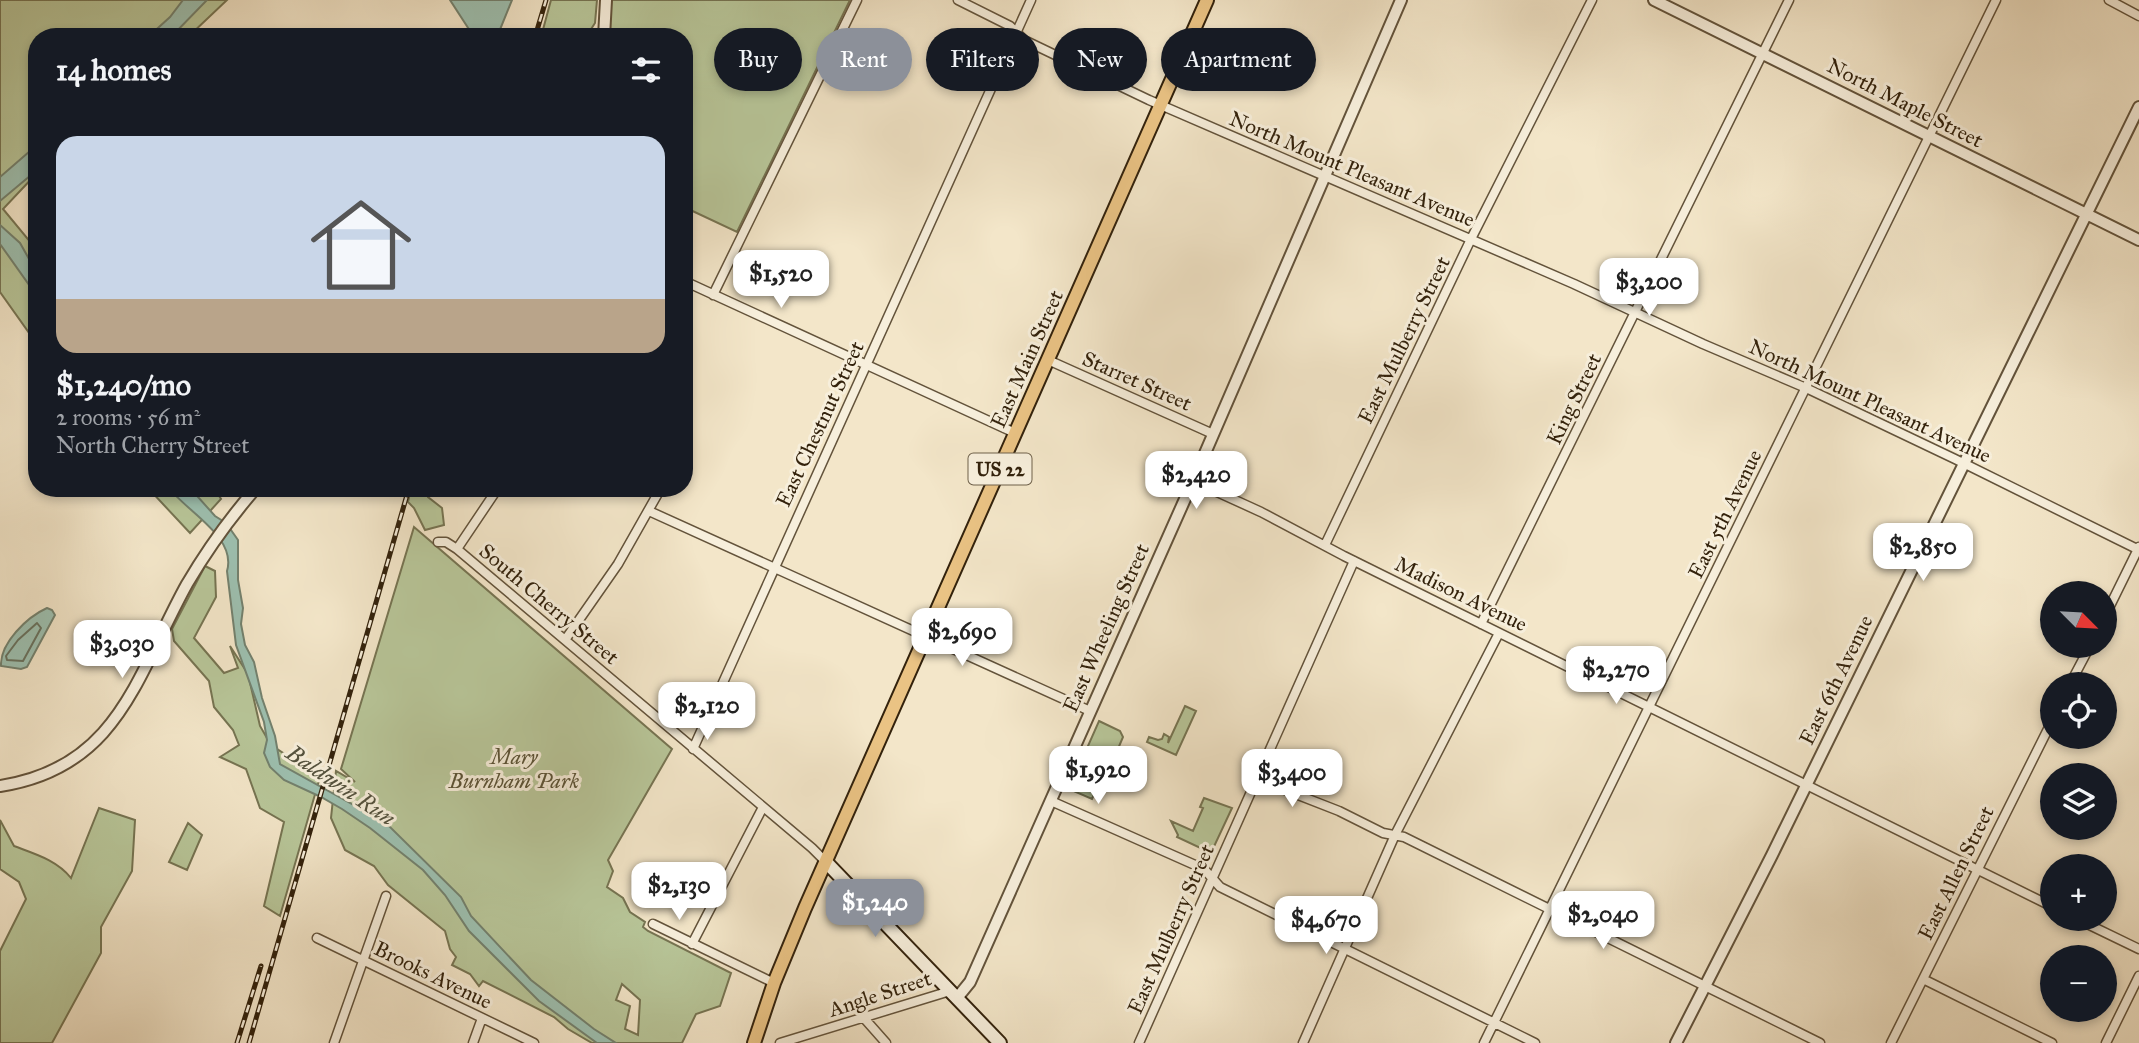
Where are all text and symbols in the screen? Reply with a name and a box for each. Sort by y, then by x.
chip: Buy [714,28,802,91]
chip: Rent [816,28,912,91]
chip: Filters [926,28,1039,91]
chip: New [1053,28,1147,91]
chip: Apartment [1161,28,1316,91]
icon: filters [627,51,665,89]
text: 14 homes [56,52,171,88]
street label: North Maple Street [1823,52,1988,154]
street label: North Mount Pleasant Avenue [1225,105,1479,233]
icon: home [298,182,424,308]
pin: $1,520 [724,250,838,310]
street label: East Mulberry Street [1352,252,1456,428]
pin: $3,200 [1592,258,1706,318]
text: $1,520 [749,259,813,287]
text: $3,200 [1615,267,1683,295]
street label: East Main Street [985,286,1069,432]
street label: North Mount Pleasant Avenue [1745,333,1995,469]
street label: East Chestnut Street [770,336,870,511]
street label: Starret Street [1078,345,1196,417]
street label: King Street [1541,349,1608,449]
text: $1,240/mo [56,367,191,403]
text: 2 rooms · 56 m² [56,403,200,431]
text: North Cherry Street [56,431,249,459]
street label: East 5th Avenue [1683,445,1767,583]
pin: $2,420 [1139,452,1253,511]
road number: US 22 [968,454,1032,484]
text: $2,420 [1161,460,1231,488]
pin: $2,850 [1866,524,1980,583]
text: $2,850 [1889,532,1957,560]
street label: South Cherry Street [474,538,625,670]
street label: East Wheeling Street [1057,539,1155,716]
street label: Madison Avenue [1391,551,1532,637]
north arrow [2040,581,2118,658]
map controls [2040,581,2117,1022]
pin: $2,690 [905,608,1019,668]
street label: East 6th Avenue [1793,611,1879,749]
text: $2,690 [927,617,997,645]
pin: $3,030 [65,620,179,680]
text: $3,030 [90,629,154,657]
pin: $2,270 [1559,646,1673,706]
text: $2,270 [1582,655,1650,683]
button: locate [2040,672,2117,749]
pin: $2,120 [650,682,764,742]
text: $2,120 [674,691,740,719]
water label: Baldwin Run [280,738,401,832]
park label: Mary Burnham Park [448,744,580,794]
pin: $1,920 [1041,746,1155,806]
pin: $3,400 [1235,750,1349,809]
text: $1,920 [1065,755,1131,783]
text: $3,400 [1258,758,1326,786]
button: layers [2040,763,2117,840]
street label: East Allen Street [1912,801,2000,944]
street label: East Mulberry Street [1122,840,1220,1018]
button: + [2040,854,2117,931]
pin: $2,130 [622,862,736,922]
text: $2,130 [647,871,711,899]
pin: $1,240 [818,880,932,939]
text: $1,240 [842,888,908,916]
pin: $2,040 [1546,892,1660,951]
pin: $4,670 [1269,897,1383,956]
text: $2,040 [1567,900,1639,928]
text: $4,670 [1291,905,1361,933]
street label: Brooks Avenue [370,935,496,1015]
button: − [2040,945,2117,1022]
street label: Angle Street [824,965,935,1023]

